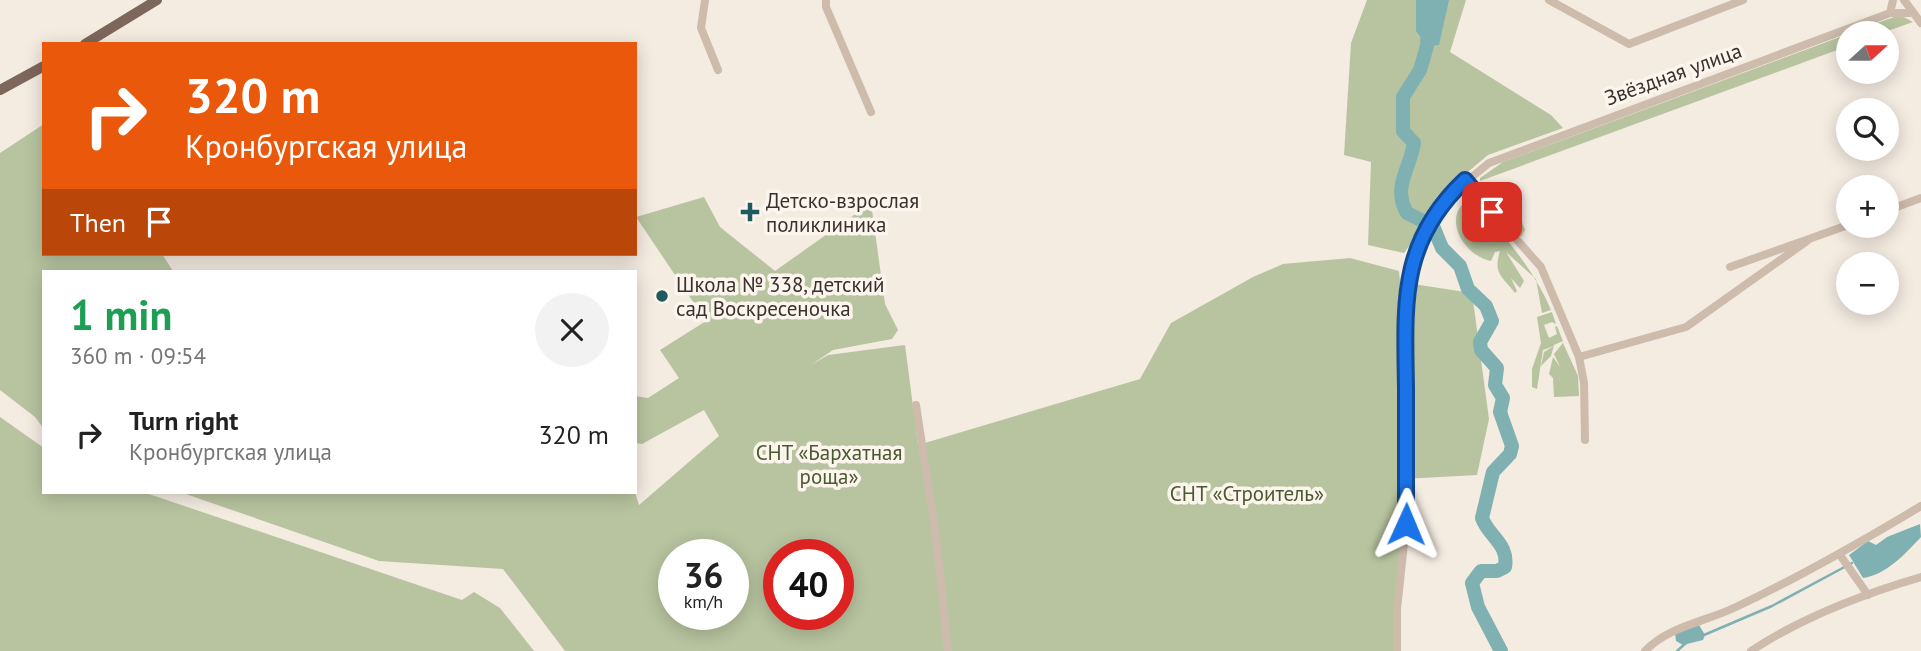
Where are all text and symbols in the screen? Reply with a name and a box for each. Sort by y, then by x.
north arrow [1836,21,1899,84]
map controls [1836,21,1899,315]
street label: Звёздная улица [1601,37,1745,111]
text: 320 m [185,63,320,127]
icon: right [70,70,161,161]
button: search [1836,98,1899,161]
text: Кронбургская улица [185,125,467,167]
button: + [1836,175,1899,238]
pin [1462,182,1522,242]
place label: Детско-взрослая поликлиника [766,187,919,238]
icon: arrive [1473,193,1511,231]
marker: Детско-взрослая поликлиника [740,202,760,222]
icon: arrive [140,203,178,241]
text: Then [70,206,126,239]
button: − [1836,252,1899,315]
place label: Школа № 338, детский сад Воскресеночка [676,271,885,322]
text: 1 min [70,287,172,342]
marker: Школа № 338, детский сад Воскресеночка [654,288,670,304]
button: close [535,293,609,367]
text: 360 m · 09:54 [70,341,206,370]
text: Turn right [129,404,238,437]
icon: right [70,416,108,454]
text: 320 m [538,418,609,451]
text: Кронбургская улица [129,437,332,466]
park label: СНТ «Бархатная роща» [756,439,902,490]
park label: СНТ «Строитель» [1170,480,1324,507]
position arrow [1369,487,1443,561]
speed limit sign: 40 [763,539,854,630]
text: 36 [684,552,723,598]
text: km/h [684,590,723,613]

